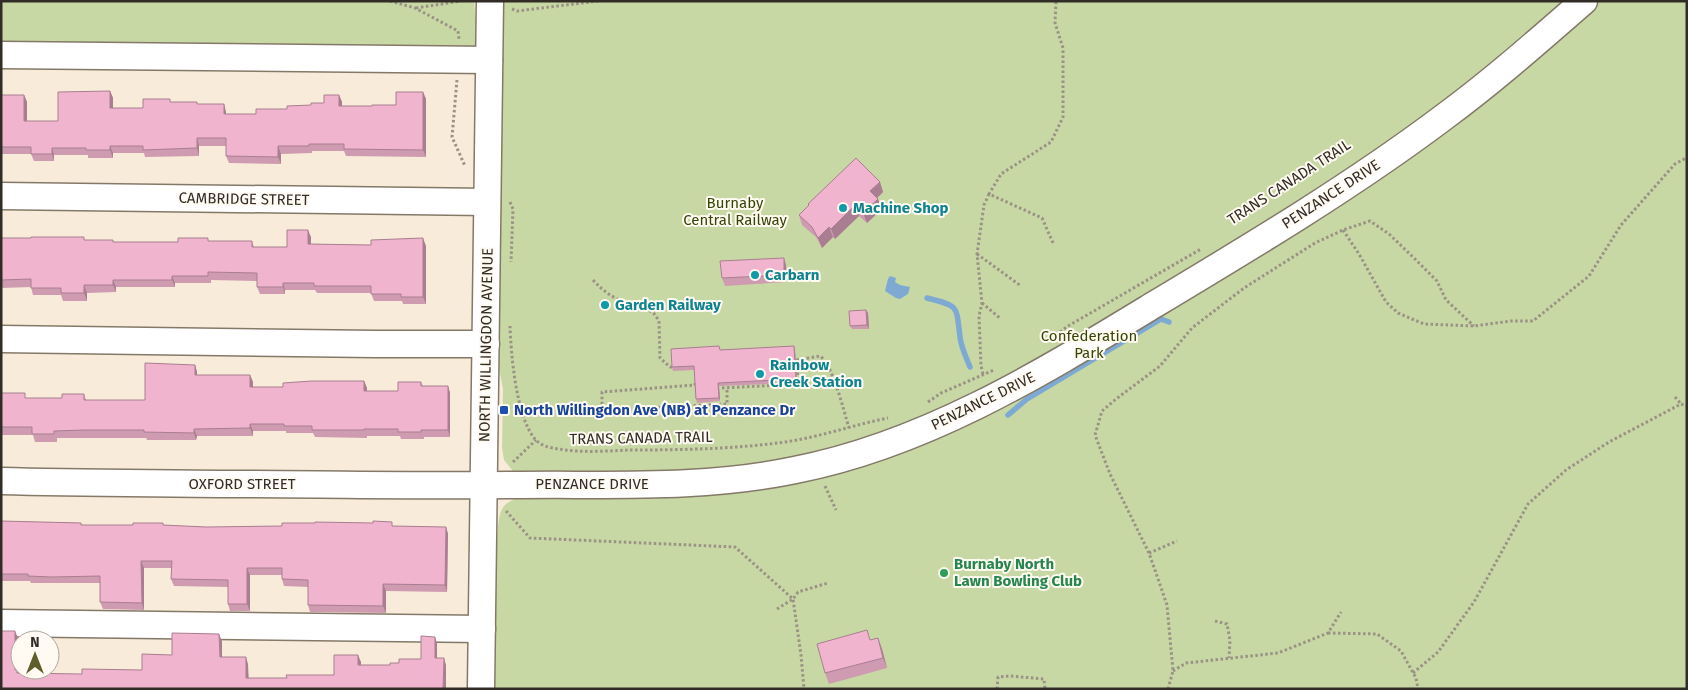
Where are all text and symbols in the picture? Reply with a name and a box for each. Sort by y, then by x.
street label: TRANS CANADA TRAIL [1224,135,1354,229]
street label: PENZANCE DRIVE [1278,156,1384,232]
street label: CAMBRIDGE STREET [178,189,310,209]
park label: Burnaby Central Railway [683,194,787,229]
place label: Machine Shop [853,199,949,217]
marker: Machine Shop [837,202,849,214]
street label: NORTH WILLINGDON AVENUE [475,248,497,442]
place label: Carbarn [765,266,819,284]
marker: Carbarn [749,269,761,281]
place label: Garden Railway [615,296,721,314]
marker: Garden Railway [599,299,611,311]
park label: Confederation Park [1041,327,1137,362]
place label: Rainbow Creek Station [770,356,862,391]
marker: Rainbow Creek Station [754,368,766,380]
street label: PENZANCE DRIVE [928,368,1038,434]
place label: North Willingdon Ave (NB) at Penzance Dr [514,401,796,419]
marker: North Willingdon Ave (NB) at Penzance Dr [498,404,510,416]
street label: TRANS CANADA TRAIL [569,428,713,448]
street label: OXFORD STREET [189,475,296,493]
street label: PENZANCE DRIVE [535,475,649,493]
place label: Burnaby North Lawn Bowling Club [954,555,1082,590]
marker: Burnaby North Lawn Bowling Club [938,567,950,579]
north arrow [10,630,60,680]
text: N [30,634,40,651]

